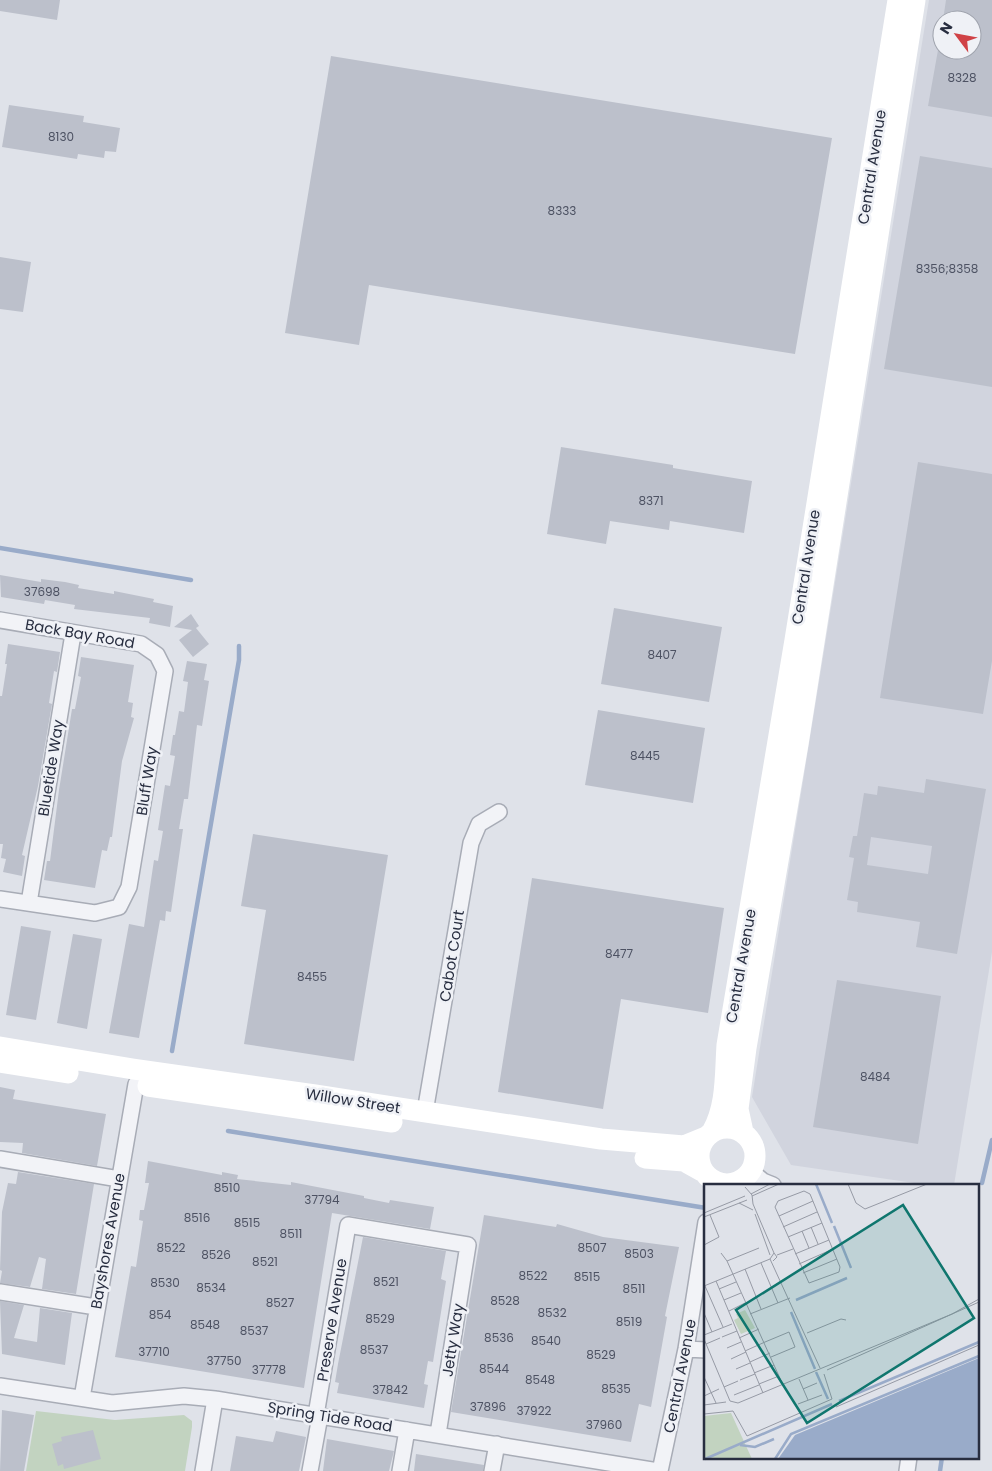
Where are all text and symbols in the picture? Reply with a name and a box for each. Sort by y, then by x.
north arrow [932,10,982,60]
text: N [935,18,957,38]
house number: 8328 [947,69,977,86]
street label: Central Avenue [852,108,891,226]
house number: 8130 [48,128,74,145]
house number: 8333 [548,202,576,219]
house number: 8356;8358 [916,260,978,277]
house number: 8371 [638,492,664,509]
street label: Central Avenue [786,508,825,626]
house number: 37698 [24,583,60,600]
street label: Back Bay Road [24,614,137,653]
house number: 8407 [647,646,677,663]
street label: Bluetide Way [33,718,69,818]
street label: Bluff Way [131,744,162,817]
house number: 8445 [630,747,660,764]
street label: Central Avenue [720,907,761,1025]
street label: Cabot Court [434,908,469,1003]
house number: 8477 [605,945,634,962]
house number: 8455 [297,968,327,985]
house number: 8484 [860,1068,891,1085]
street label: Willow Street [304,1083,402,1118]
street label: Bayshores Avenue [85,1171,130,1311]
house number: 8510 [214,1179,240,1196]
inset map [704,1184,980,1458]
house number: 37794 [304,1191,340,1208]
house number: 8516 [184,1209,210,1226]
house number: 8515 [234,1214,260,1231]
house number: 8511 [280,1225,302,1242]
house number: 8522 [157,1239,186,1256]
house number: 8507 [577,1239,607,1256]
house number: 8503 [624,1245,654,1262]
house number: 8526 [201,1246,231,1263]
house number: 8521 [252,1253,278,1270]
street label: Preserve Avenue [311,1257,352,1383]
house number: 8522 [519,1267,548,1284]
house number: 8515 [574,1268,600,1285]
house number: 8521 [373,1273,399,1290]
house number: 8530 [150,1274,180,1291]
house number: 8534 [196,1279,226,1296]
house number: 8511 [623,1280,645,1297]
house number: 8528 [490,1292,520,1309]
house number: 8527 [266,1294,295,1311]
street label: Jetty Way [436,1301,469,1378]
house number: 8532 [537,1304,567,1321]
house number: 854 [149,1306,172,1323]
house number: 8529 [365,1310,395,1327]
house number: 8519 [616,1313,642,1330]
house number: 8548 [190,1316,220,1333]
street label: Central Avenue [658,1317,701,1435]
house number: 8537 [240,1322,269,1339]
house number: 8536 [484,1329,514,1346]
house number: 8540 [531,1332,561,1349]
house number: 8537 [360,1341,389,1358]
house number: 37710 [138,1343,170,1360]
house number: 8529 [586,1346,616,1363]
house number: 37750 [206,1352,242,1369]
house number: 8544 [479,1360,510,1377]
house number: 37778 [252,1361,286,1378]
house number: 8548 [525,1371,555,1388]
house number: 8535 [601,1380,631,1397]
house number: 37842 [372,1381,408,1398]
street label: Spring Tide Road [266,1396,394,1437]
house number: 37896 [470,1398,506,1415]
house number: 37922 [517,1402,552,1419]
house number: 37960 [586,1416,622,1433]

